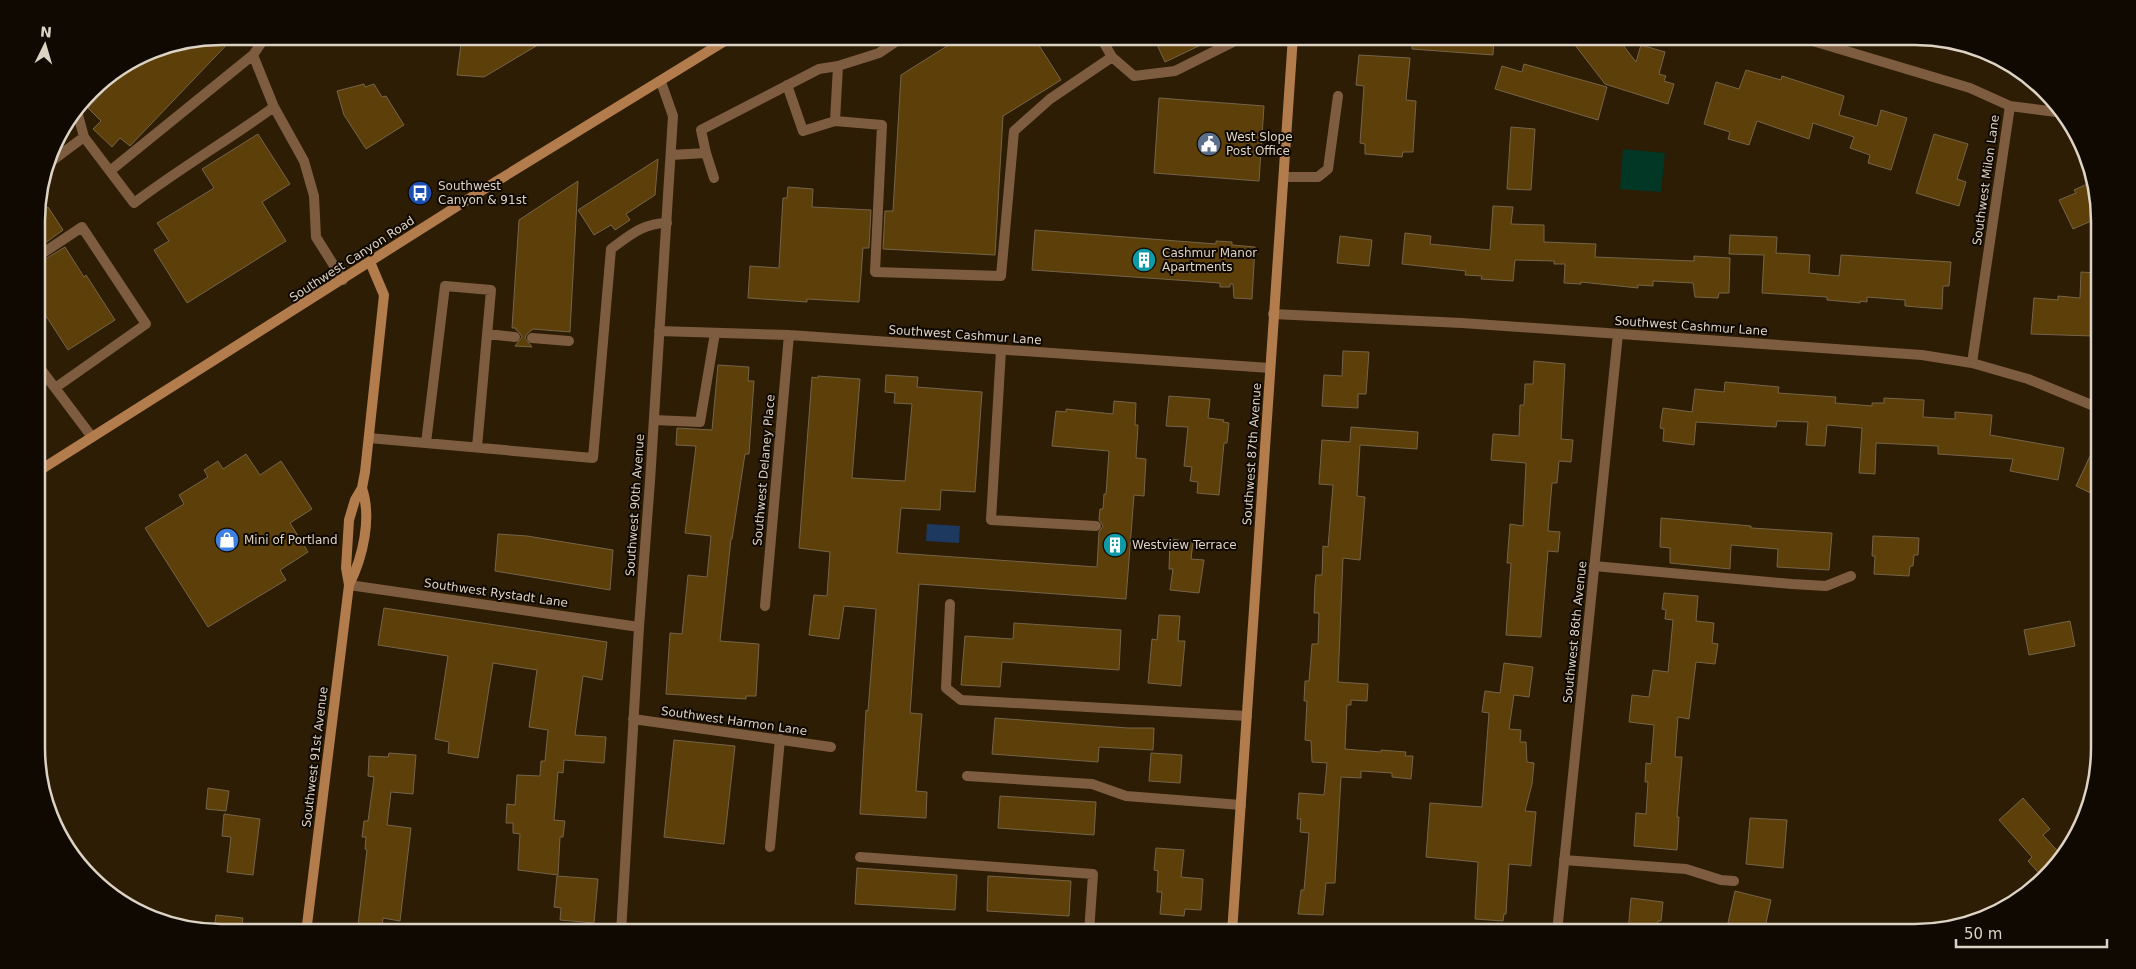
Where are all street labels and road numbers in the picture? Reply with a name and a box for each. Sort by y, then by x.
street label: Southwest Milon Lane [1970,114,2002,246]
street label: Southwest Canyon Road [287,213,417,305]
street label: Southwest Cashmur Lane [1614,314,1768,338]
street label: Southwest Cashmur Lane [888,323,1042,347]
street label: Southwest 87th Avenue [1240,382,1264,526]
street label: Southwest Delaney Place [750,394,778,546]
street label: Southwest 90th Avenue [623,433,647,577]
street label: Southwest 86th Avenue [1561,560,1589,704]
street label: Southwest Rystadt Lane [423,576,569,610]
street label: Southwest 91st Avenue [299,686,331,828]
street label: Southwest Harmon Lane [660,704,808,738]

